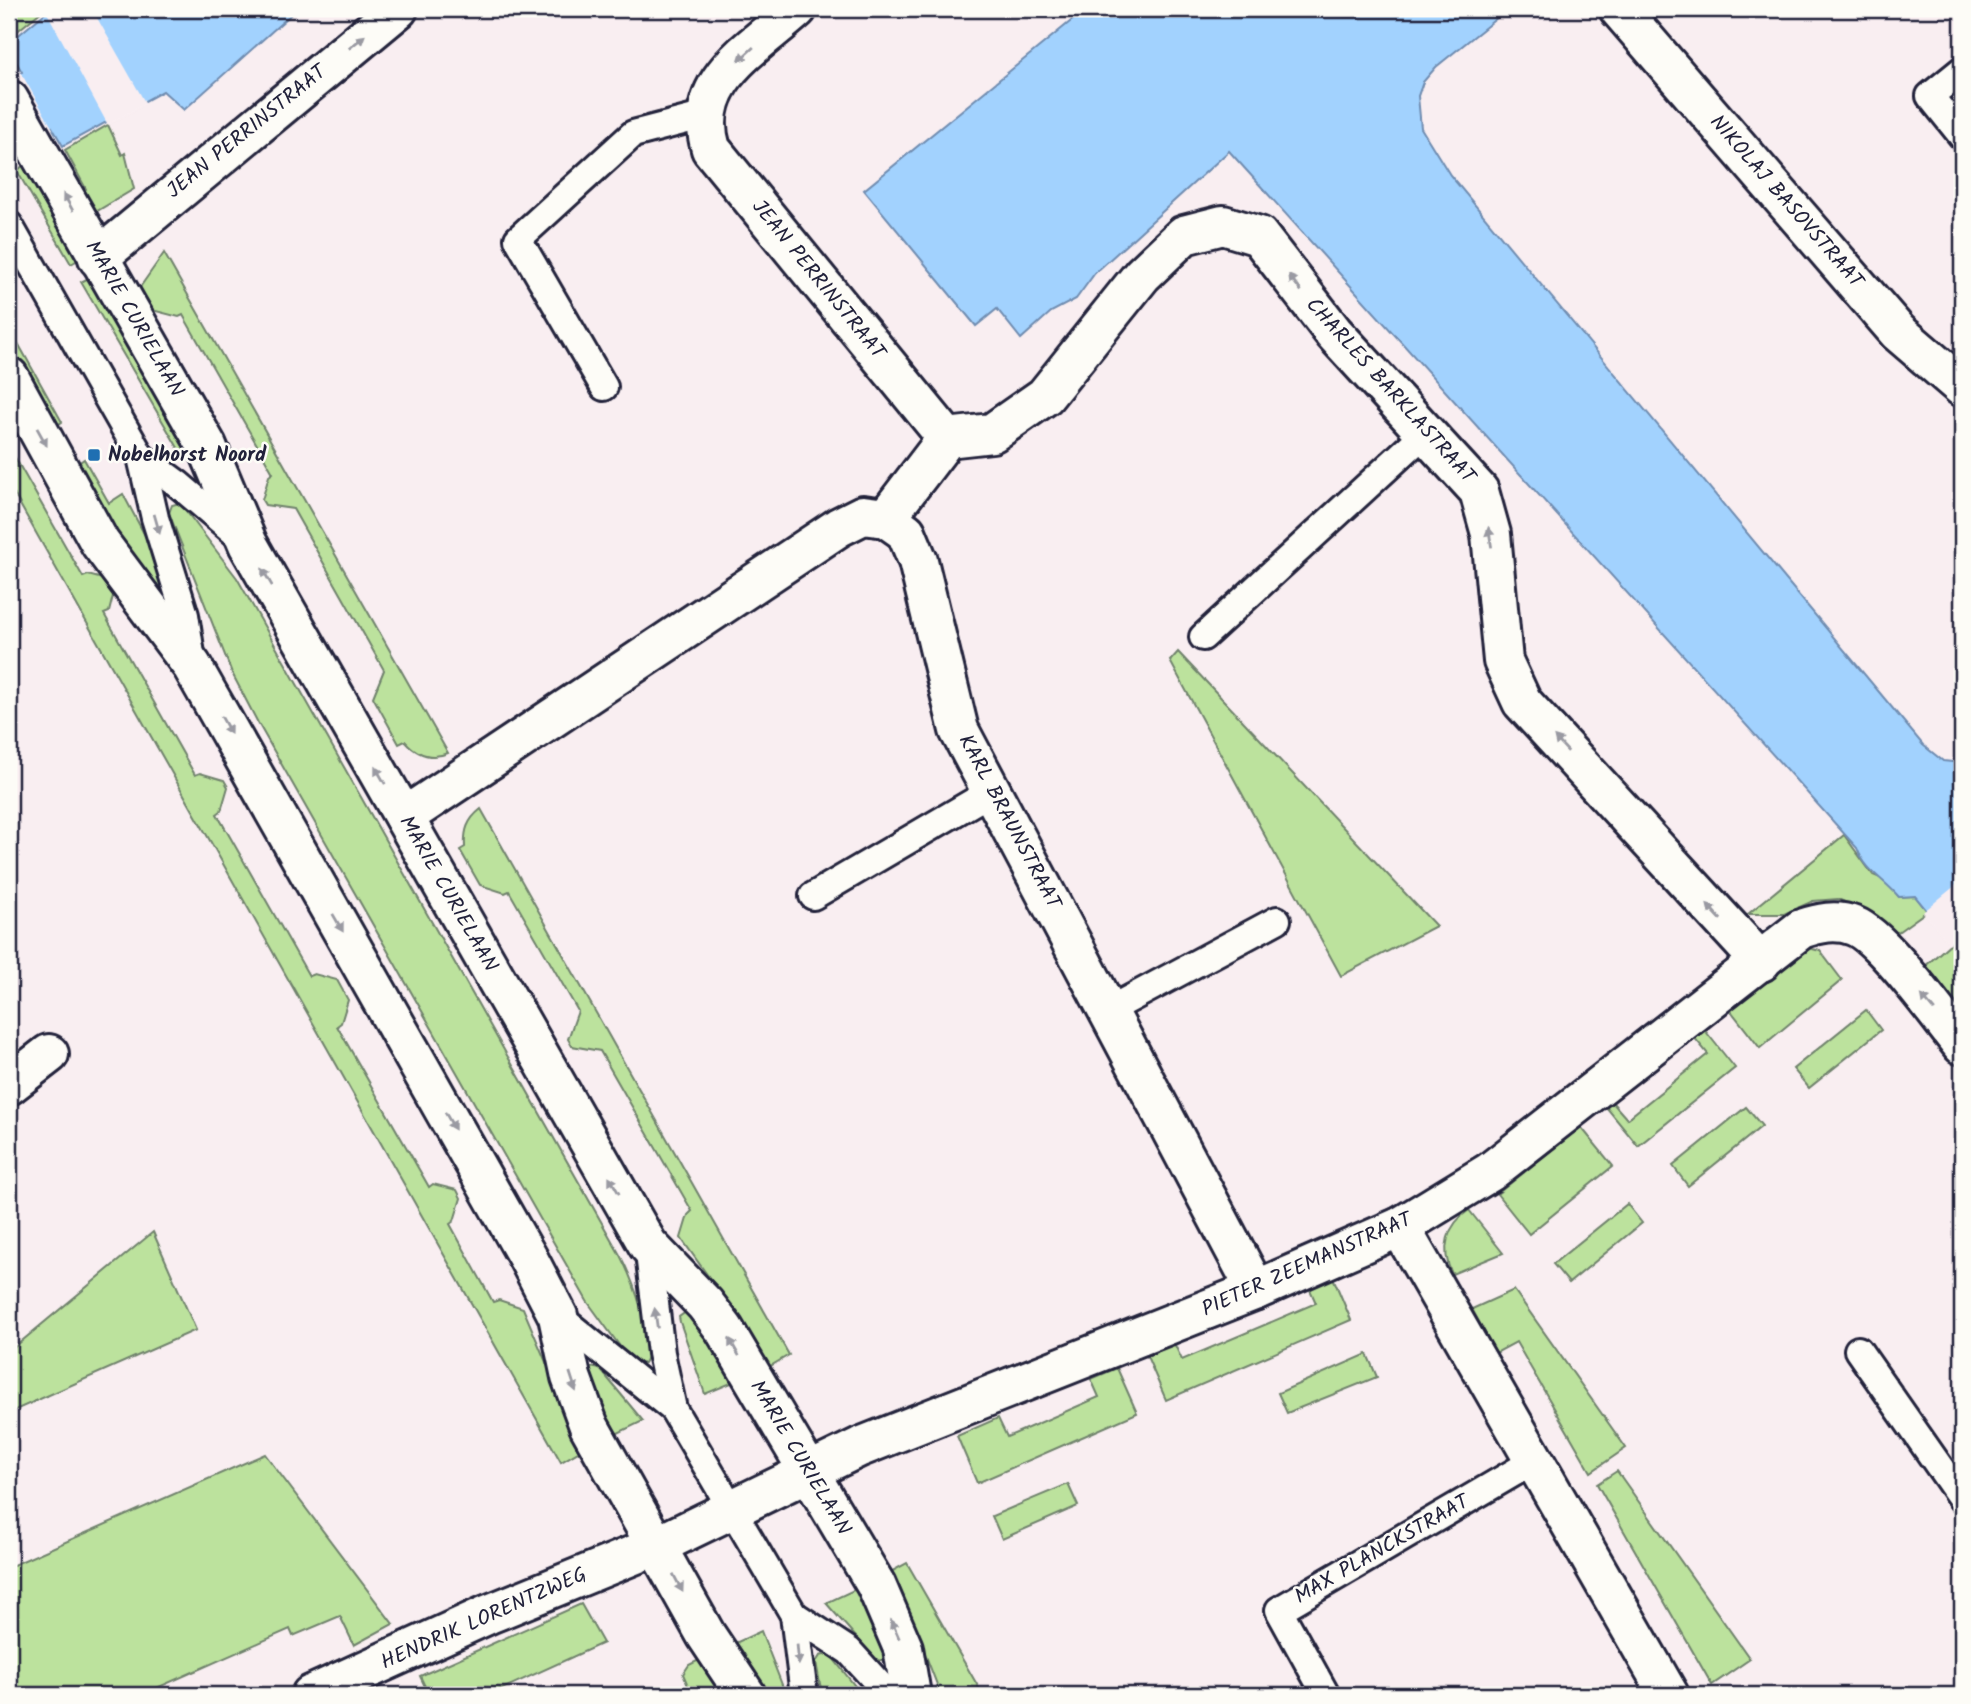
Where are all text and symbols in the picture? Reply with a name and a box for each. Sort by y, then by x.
one-way arrow [349,35,366,50]
one-way arrow [738,46,755,62]
street label: JEAN PERRINSTRAAT [160,56,336,207]
street label: NIKOLAJ BASOVSTRAAT [1701,108,1872,298]
one-way arrow [62,193,74,212]
street label: JEAN PERRINSTRAAT [743,193,894,369]
street label: MARIE CURIELAAN [76,234,192,404]
one-way arrow [1287,274,1302,292]
street label: CHARLES BARKLASTRAAT [1297,290,1484,493]
one-way arrow [36,427,48,447]
place label: Nobelhorst Noord [108,439,267,472]
marker: Nobelhorst Noord [86,447,102,463]
one-way arrow [153,513,163,534]
one-way arrow [1484,526,1495,548]
one-way arrow [261,568,273,587]
one-way arrow [220,716,232,735]
street label: KARL BRAUNSTRAAT [949,729,1070,917]
one-way arrow [1553,736,1569,753]
one-way arrow [374,765,386,784]
street label: MARIE CURIELAAN [390,809,506,979]
one-way arrow [1707,904,1723,921]
one-way arrow [332,914,344,933]
one-way arrow [1920,995,1935,1013]
one-way arrow [444,1112,456,1131]
one-way arrow [608,1176,620,1195]
street label: PIETER ZEEMANSTRAAT [1197,1203,1419,1326]
one-way arrow [650,1307,661,1329]
one-way arrow [728,1337,740,1356]
one-way arrow [569,1372,579,1393]
street label: MARIE CURIELAAN [740,1374,860,1542]
street label: MAX PLANCKSTRAAT [1288,1486,1477,1614]
street label: HENDRIK LORENTZWEG [376,1559,592,1679]
one-way arrow [672,1574,684,1593]
one-way arrow [889,1619,900,1640]
one-way arrow [793,1644,804,1666]

